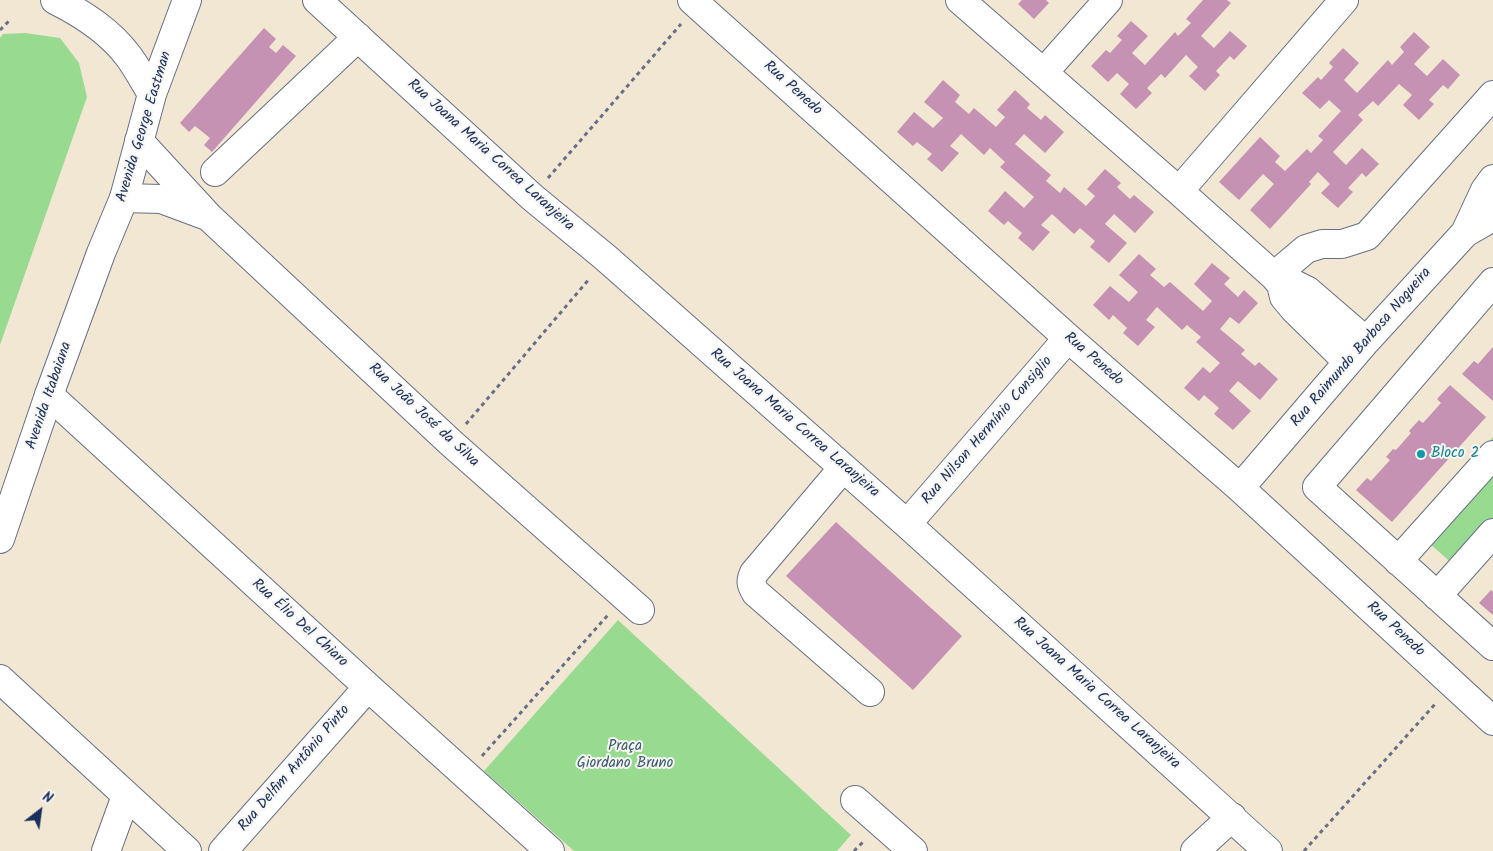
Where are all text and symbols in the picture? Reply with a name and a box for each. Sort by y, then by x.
street label: Avenida George Eastman [113,49,177,205]
street label: Rua Penedo [759,58,825,120]
street label: Rua Joana Maria Correa Laranjeira [403,76,577,236]
street label: Rua Raimundo Barbosa Nogueira [1288,265,1436,431]
street label: Rua Penedo [1060,329,1126,391]
street label: Avenida Itabaiana [23,340,77,452]
street label: Rua Joana Maria Correa Laranjeira [706,346,882,502]
street label: Rua Nilson Hermínio Consiglio [919,353,1057,509]
street label: Rua João José da Silva [364,360,482,472]
place label: Bloco 2 [1431,445,1479,463]
marker: Bloco 2 [1415,448,1427,460]
street label: Rua Élio Del Chiaro [247,576,351,672]
street label: Rua Penedo [1362,599,1428,661]
street label: Rua Joana Maria Correa Laranjeira [1009,614,1183,774]
street label: Rua Delfim Antônio Pinto [235,702,355,836]
park label: Praça Giordano Bruno [577,738,673,773]
north arrow [15,786,65,836]
text: N [38,786,57,810]

